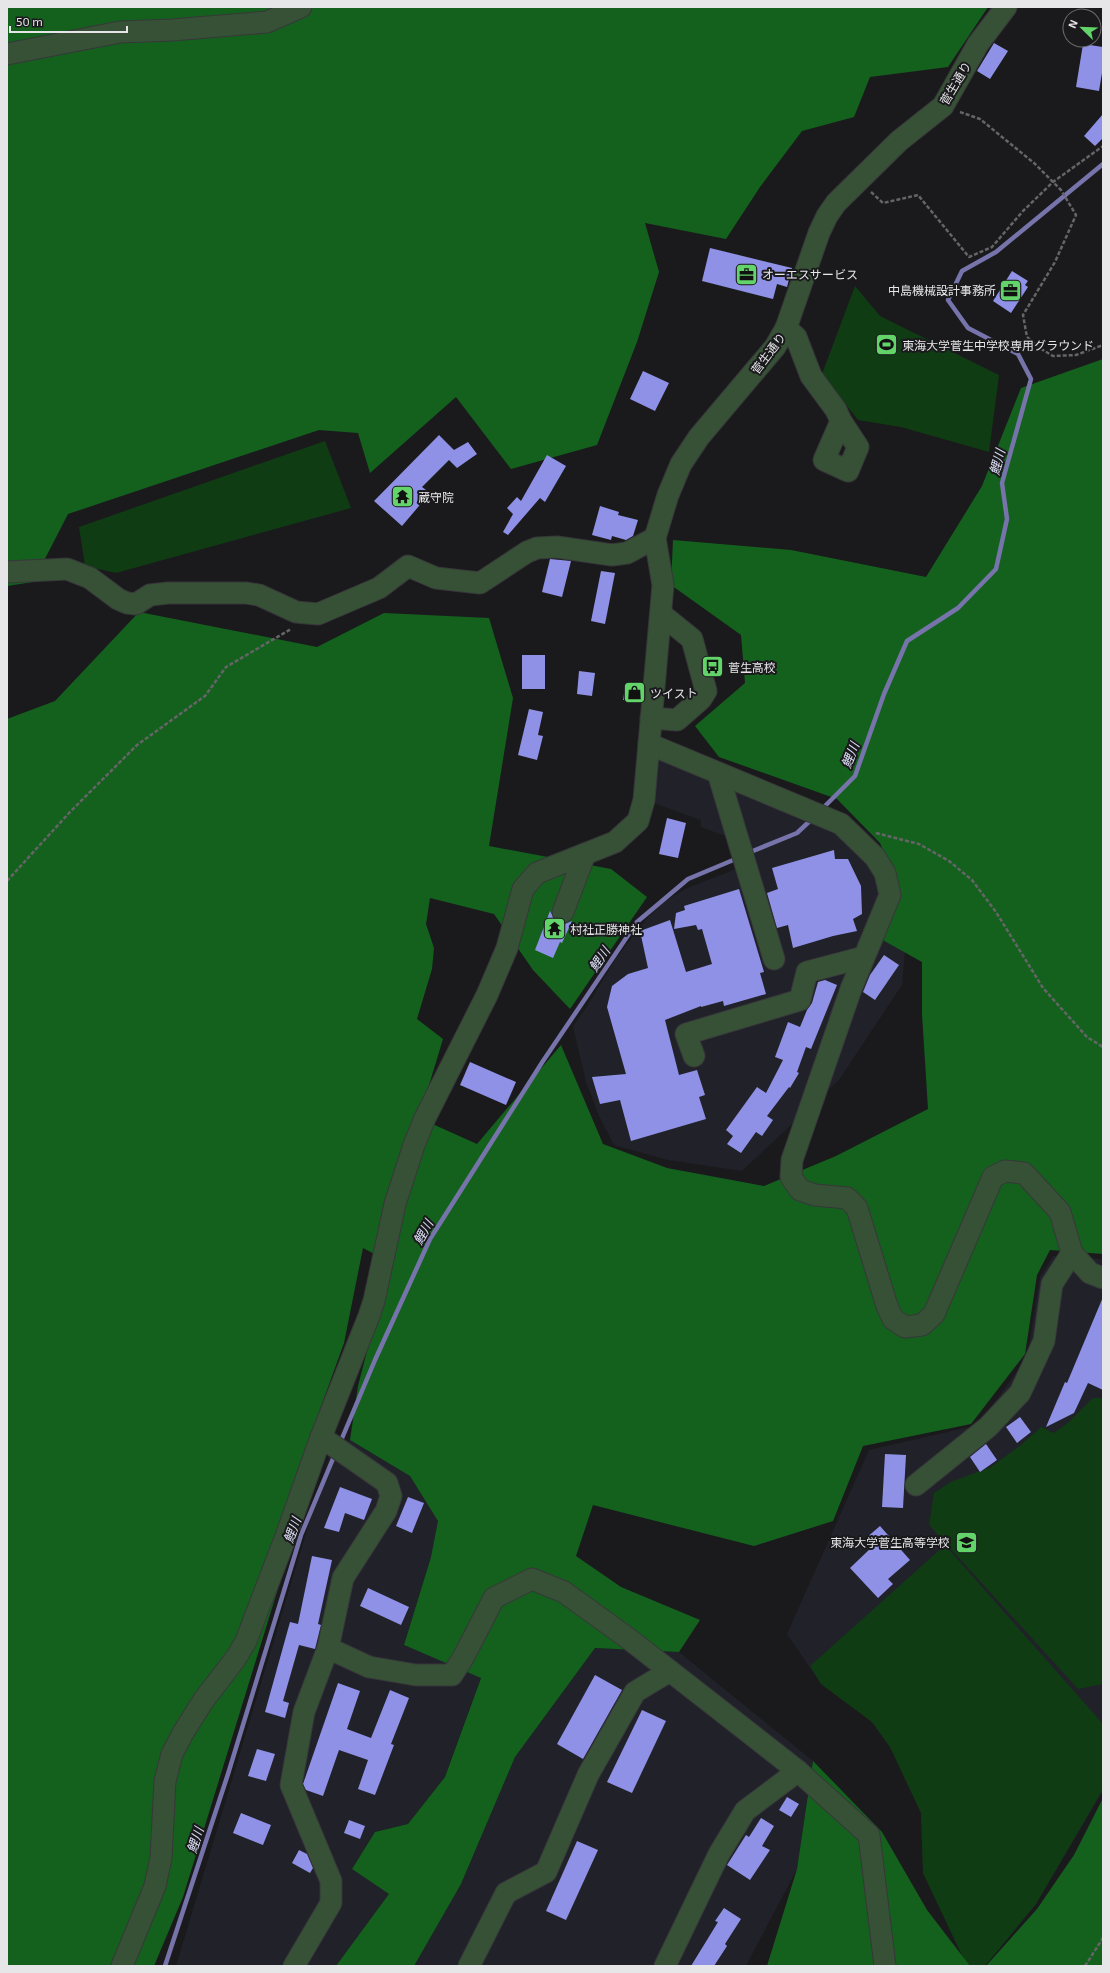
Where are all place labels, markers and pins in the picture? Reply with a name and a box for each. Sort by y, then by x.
office icon: オーエスサービス [733,261,759,287]
place label: オーエスサービス [762,267,858,281]
office icon: 中島機械設計事務所 [998,277,1024,303]
place label: 中島機械設計事務所 [888,283,996,297]
sports icon: 東海大学菅生中学校専用グラウンド [873,332,899,358]
place label: 東海大学菅生中学校専用グラウンド [902,338,1094,352]
temple icon: 蔵守院 [389,484,415,510]
place label: 蔵守院 [418,490,454,504]
bus stop icon: 菅生高校 [699,654,725,680]
place label: 菅生高校 [728,660,776,674]
shop icon: ツイスト [621,680,647,706]
place label: ツイスト [650,686,698,700]
temple icon: 村社正勝神社 [542,916,568,942]
place label: 村社正勝神社 [570,922,642,936]
school or university icon: 東海大学菅生高等学校 [953,1529,979,1555]
place label: 東海大学菅生高等学校 [830,1535,950,1549]

